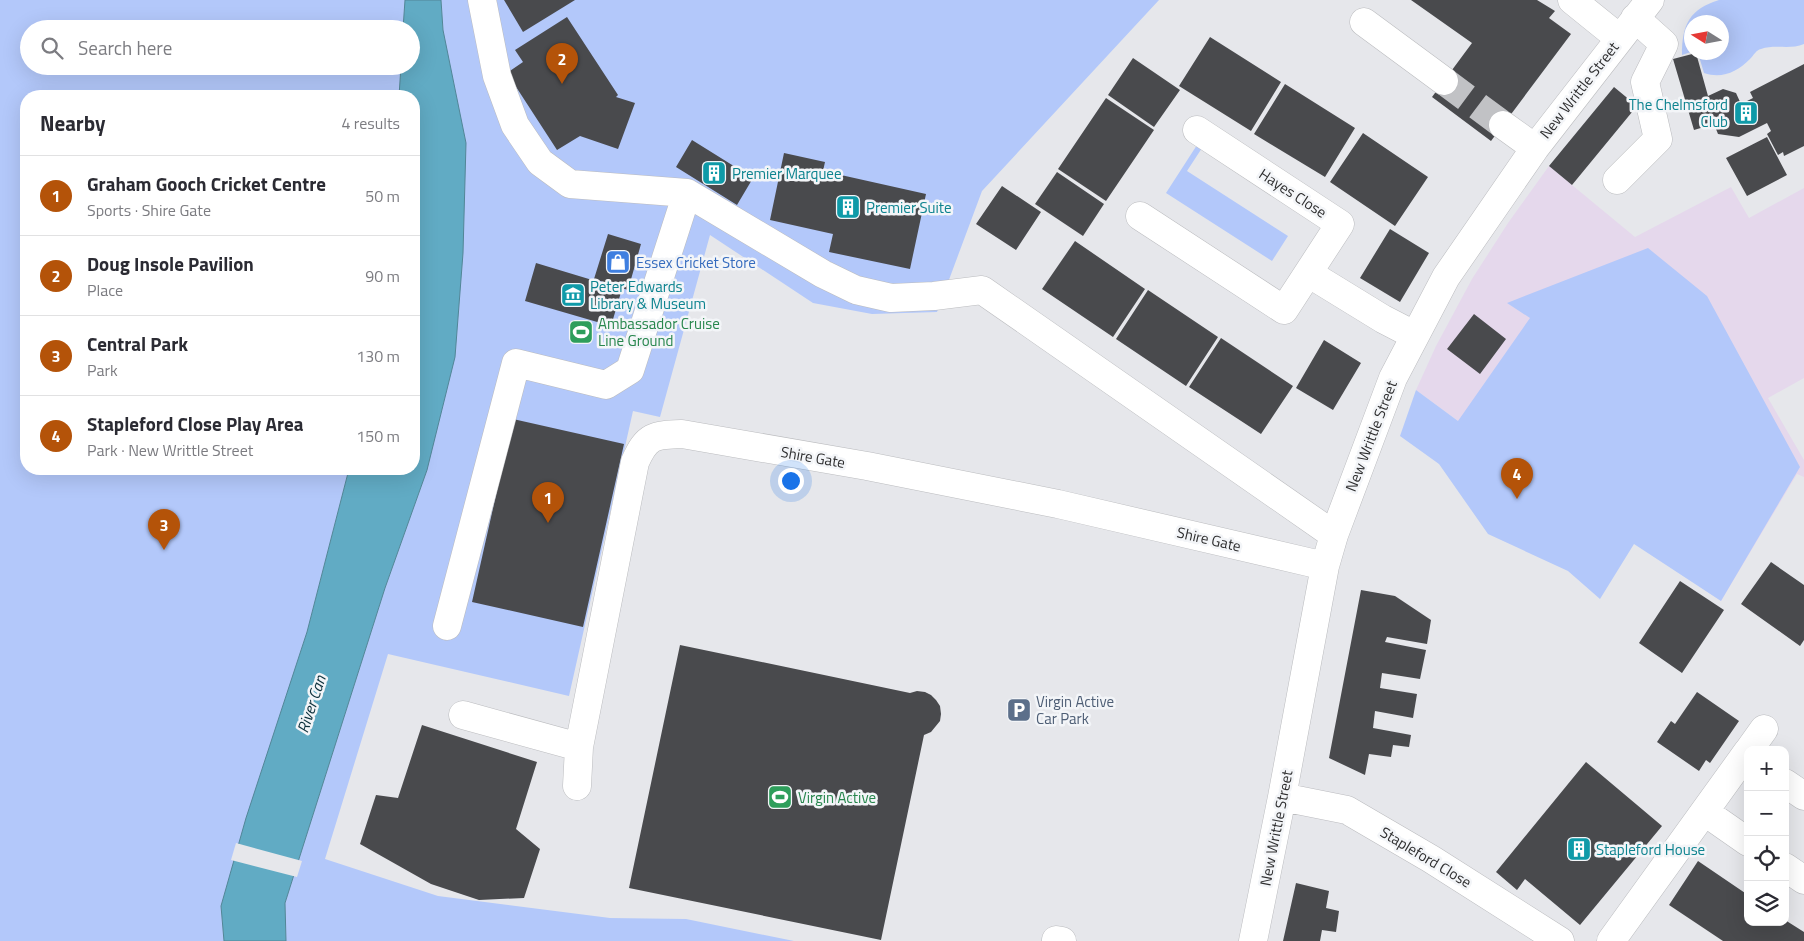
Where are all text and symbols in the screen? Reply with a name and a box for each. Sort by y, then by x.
north arrow [1684,15,1729,60]
search box [20,20,420,75]
text: Search here [78,33,172,62]
icon: search [38,34,66,62]
street label: New Writtle Street [1534,36,1625,143]
pin: 2 [546,43,578,84]
place label: The Chelmsford Club [1629,93,1728,133]
building icon: The Chelmsford Club [1733,100,1759,126]
text: Nearby [40,107,105,139]
text: 4 results [341,111,400,135]
building icon: Premier Marquee [701,160,727,186]
place label: Premier Marquee [732,162,842,185]
street label: Hayes Close [1255,162,1331,224]
text: Graham Gooch Cricket Centre [87,169,326,198]
text: 1 [52,184,60,208]
text: 50 m [365,184,400,208]
building icon: Premier Suite [835,194,861,220]
place label: Premier Suite [866,196,952,219]
text: Sports · Shire Gate [87,198,211,222]
text: Doug Insole Pavilion [87,249,254,278]
shop icon: Essex Cricket Store [605,249,631,275]
place label: Essex Cricket Store [636,251,756,274]
text: 2 [52,264,60,288]
text: 90 m [365,264,400,288]
place label: Peter Edwards Library & Museum [590,275,706,315]
text: Place [87,278,123,302]
museum icon: Peter Edwards Library & Museum [560,282,586,308]
place label: Ambassador Cruise Line Ground [598,312,720,352]
sports icon: Ambassador Cruise Line Ground [568,319,594,345]
text: Central Park [87,329,188,358]
text: 3 [52,344,60,368]
text: 130 m [356,344,400,368]
text: Park [87,358,118,382]
street label: New Writtle Street [1339,376,1403,495]
text: Stapleford Close Play Area [87,409,303,438]
text: 4 [52,424,60,448]
text: 150 m [356,424,400,448]
text: Park · New Writtle Street [87,438,253,462]
street label: Shire Gate [779,440,847,474]
pin: 4 [1501,458,1533,499]
your location [778,468,804,494]
pin: 1 [532,482,564,523]
pin: 3 [148,509,180,550]
street label: Shire Gate [1175,520,1243,558]
water label: River Can [290,671,332,736]
place label: Virgin Active Car Park [1036,690,1114,730]
parking icon: Virgin Active Car Park [1006,697,1032,723]
map controls [1744,746,1789,926]
button: + [1744,746,1789,791]
street label: New Writtle Street [1254,767,1299,888]
sports icon: Virgin Active [767,784,793,810]
place label: Virgin Active [798,786,876,809]
button: − [1744,791,1789,836]
street label: Stapleford Close [1376,821,1476,893]
building icon: Stapleford House [1566,836,1592,862]
button: locate [1744,836,1789,881]
place label: Stapleford House [1596,838,1705,861]
button: layers [1744,881,1789,926]

